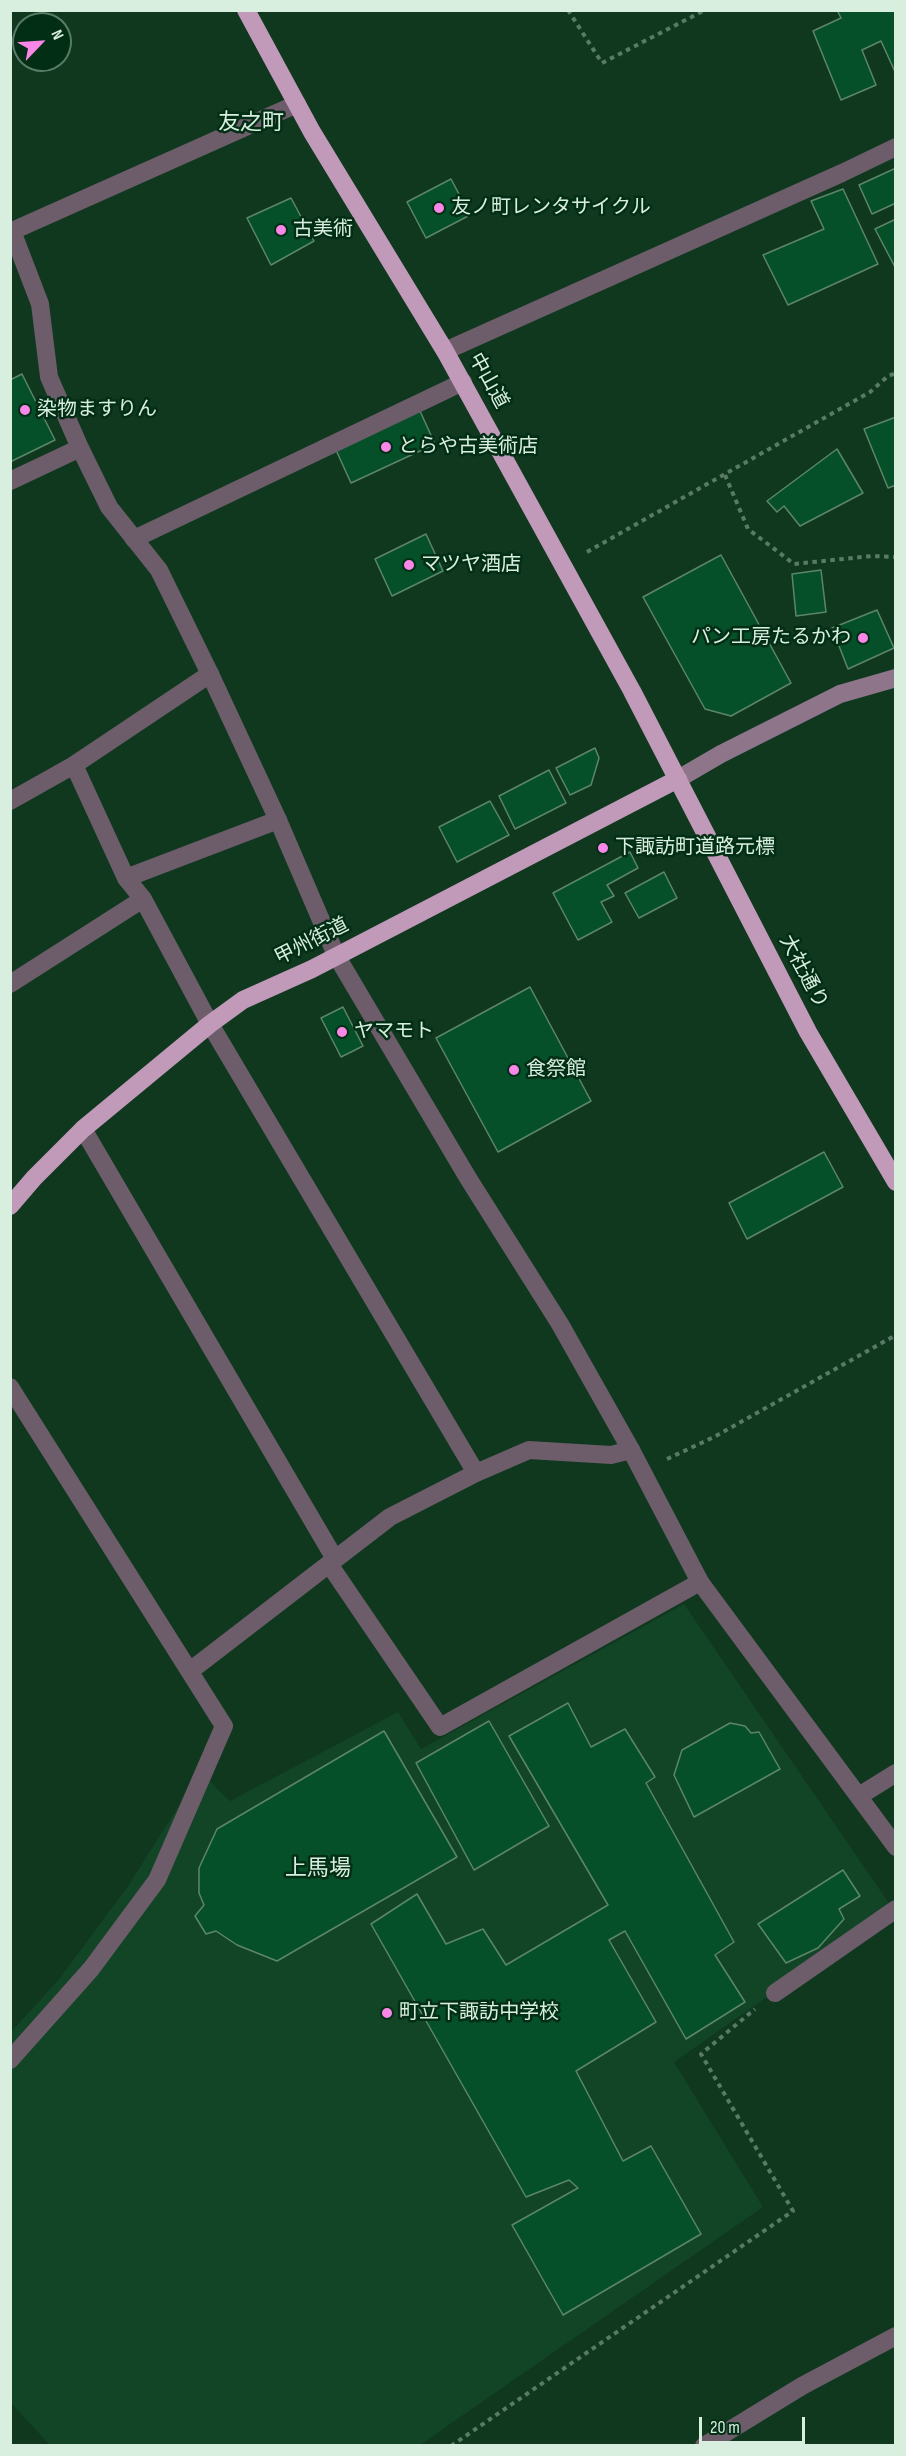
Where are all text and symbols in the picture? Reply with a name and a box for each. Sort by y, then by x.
north arrow [12,12,72,72]
text: N [47,27,67,43]
district label: 友之町 [218,110,284,136]
place label: 友ノ町レンタサイクル [451,196,651,220]
marker: 友ノ町レンタサイクル [432,201,446,215]
place label: 古美術 [293,218,353,242]
marker: 古美術 [274,223,288,237]
street label: 中山道 [463,349,513,413]
place label: 染物ますりん [37,398,157,422]
marker: 染物ますりん [18,403,32,417]
place label: とらや古美術店 [398,435,538,459]
marker: とらや古美術店 [379,440,393,454]
place label: マツヤ酒店 [421,553,521,577]
marker: マツヤ酒店 [402,558,416,572]
place label: パン工房たるかわ [691,626,851,650]
marker: パン工房たるかわ [856,631,870,645]
place label: 下諏訪町道路元標 [615,836,775,860]
marker: 下諏訪町道路元標 [596,841,610,855]
street label: 甲州街道 [271,913,353,971]
street label: 大社通り [774,931,832,1013]
place label: ヤマモト [354,1020,434,1044]
marker: ヤマモト [335,1025,349,1039]
place label: 食祭館 [526,1058,586,1082]
marker: 食祭館 [507,1063,521,1077]
district label: 上馬場 [285,1856,351,1882]
place label: 町立下諏訪中学校 [399,2001,559,2025]
marker: 町立下諏訪中学校 [380,2006,394,2020]
scale bar [702,2405,808,2443]
text: 20 m [710,2417,740,2438]

